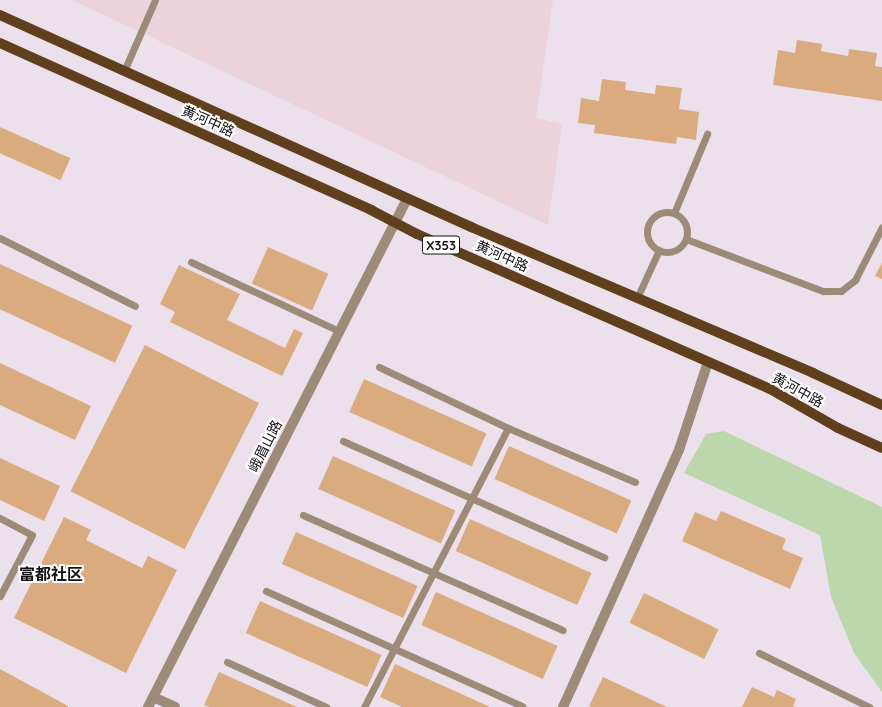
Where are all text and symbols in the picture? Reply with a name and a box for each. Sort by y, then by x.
street label: 黄河中路 [179,102,237,140]
road number: X353 [422,234,460,256]
street label: 黄河中路 [473,237,531,275]
street label: 黄河中路 [769,369,827,411]
street label: 峨眉山路 [245,417,285,475]
district label: 富都社区 [19,564,83,584]

